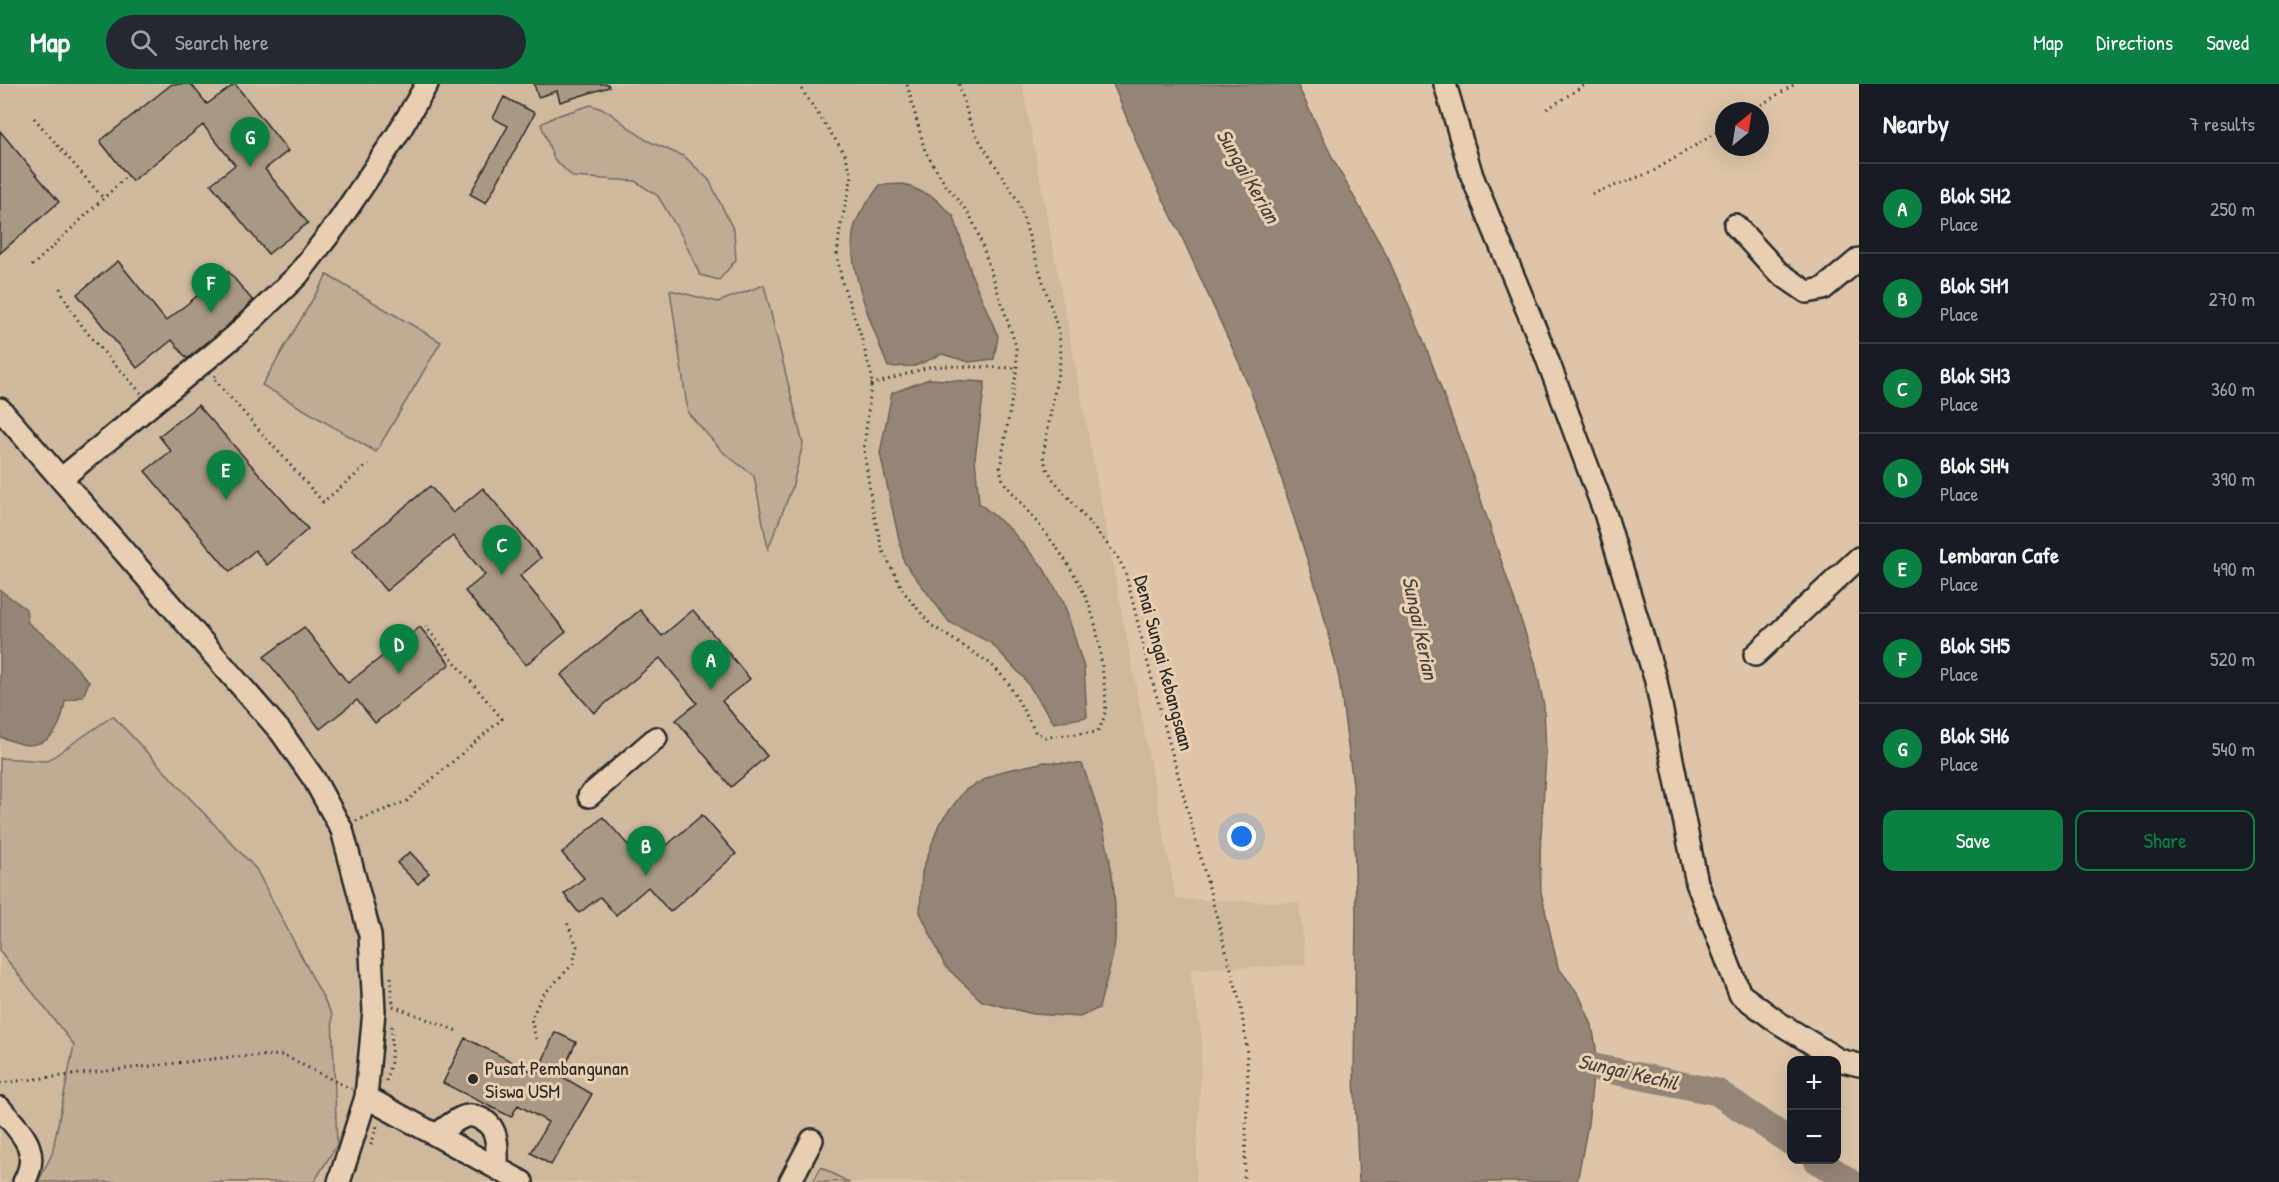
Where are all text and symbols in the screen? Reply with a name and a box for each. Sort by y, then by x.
search box [106,15,526,69]
text: Map [30,23,70,61]
icon: search [127,26,160,59]
text: Search here [175,27,269,57]
text: Map [2033,28,2063,57]
text: Directions [2096,28,2173,57]
text: Saved [2206,28,2249,57]
north arrow [1715,102,1769,156]
text: Nearby [1883,106,1949,141]
text: 7 results [2189,110,2255,137]
pin: G [230,118,270,167]
water label: Sungai Kerian [1210,123,1288,230]
text: Blok SH2 [1940,180,2011,210]
text: A [1898,195,1907,222]
text: 250 m [2210,195,2255,222]
text: Place [1940,210,1979,237]
pin: F [192,264,230,313]
text: Blok SH1 [1940,270,2008,300]
text: B [1897,285,1908,312]
text: 270 m [2209,285,2255,312]
text: Place [1940,300,1979,327]
text: Blok SH3 [1940,360,2010,390]
text: C [1897,375,1908,402]
text: 360 m [2211,375,2255,402]
text: Place [1940,390,1979,417]
pin: E [206,450,246,500]
text: Blok SH4 [1940,450,2009,480]
text: D [1898,465,1907,492]
text: 390 m [2212,465,2255,492]
text: Place [1940,480,1979,507]
pin: C [482,526,522,575]
text: Lembaran Cafe [1940,540,2059,570]
text: E [1898,555,1907,582]
text: 490 m [2213,555,2255,582]
text: Place [1940,570,1979,597]
street label: Denai Sungai Kebangsaan [1128,572,1201,753]
water label: Sungai Kerian [1395,574,1446,683]
pin: D [380,624,418,674]
text: Blok SH5 [1940,630,2010,660]
pin: A [692,640,730,690]
text: F [1899,645,1906,672]
text: 520 m [2210,645,2255,672]
text: Place [1940,660,1979,687]
text: Blok SH6 [1940,720,2009,750]
text: G [1898,735,1907,762]
text: 540 m [2212,735,2255,762]
text: Place [1940,750,1979,777]
button: Save [1883,810,2063,871]
button: Share [2075,810,2255,871]
your location [1227,822,1256,851]
pin: B [626,826,666,876]
water label: Sungai Kechil [1576,1046,1682,1097]
place label: Pusat Pembangunan Siswa USM [485,1054,629,1104]
map controls [1787,1056,1841,1164]
button: + [1787,1056,1841,1110]
marker: Pusat Pembangunan Siswa USM [466,1072,480,1086]
button: − [1787,1110,1841,1164]

